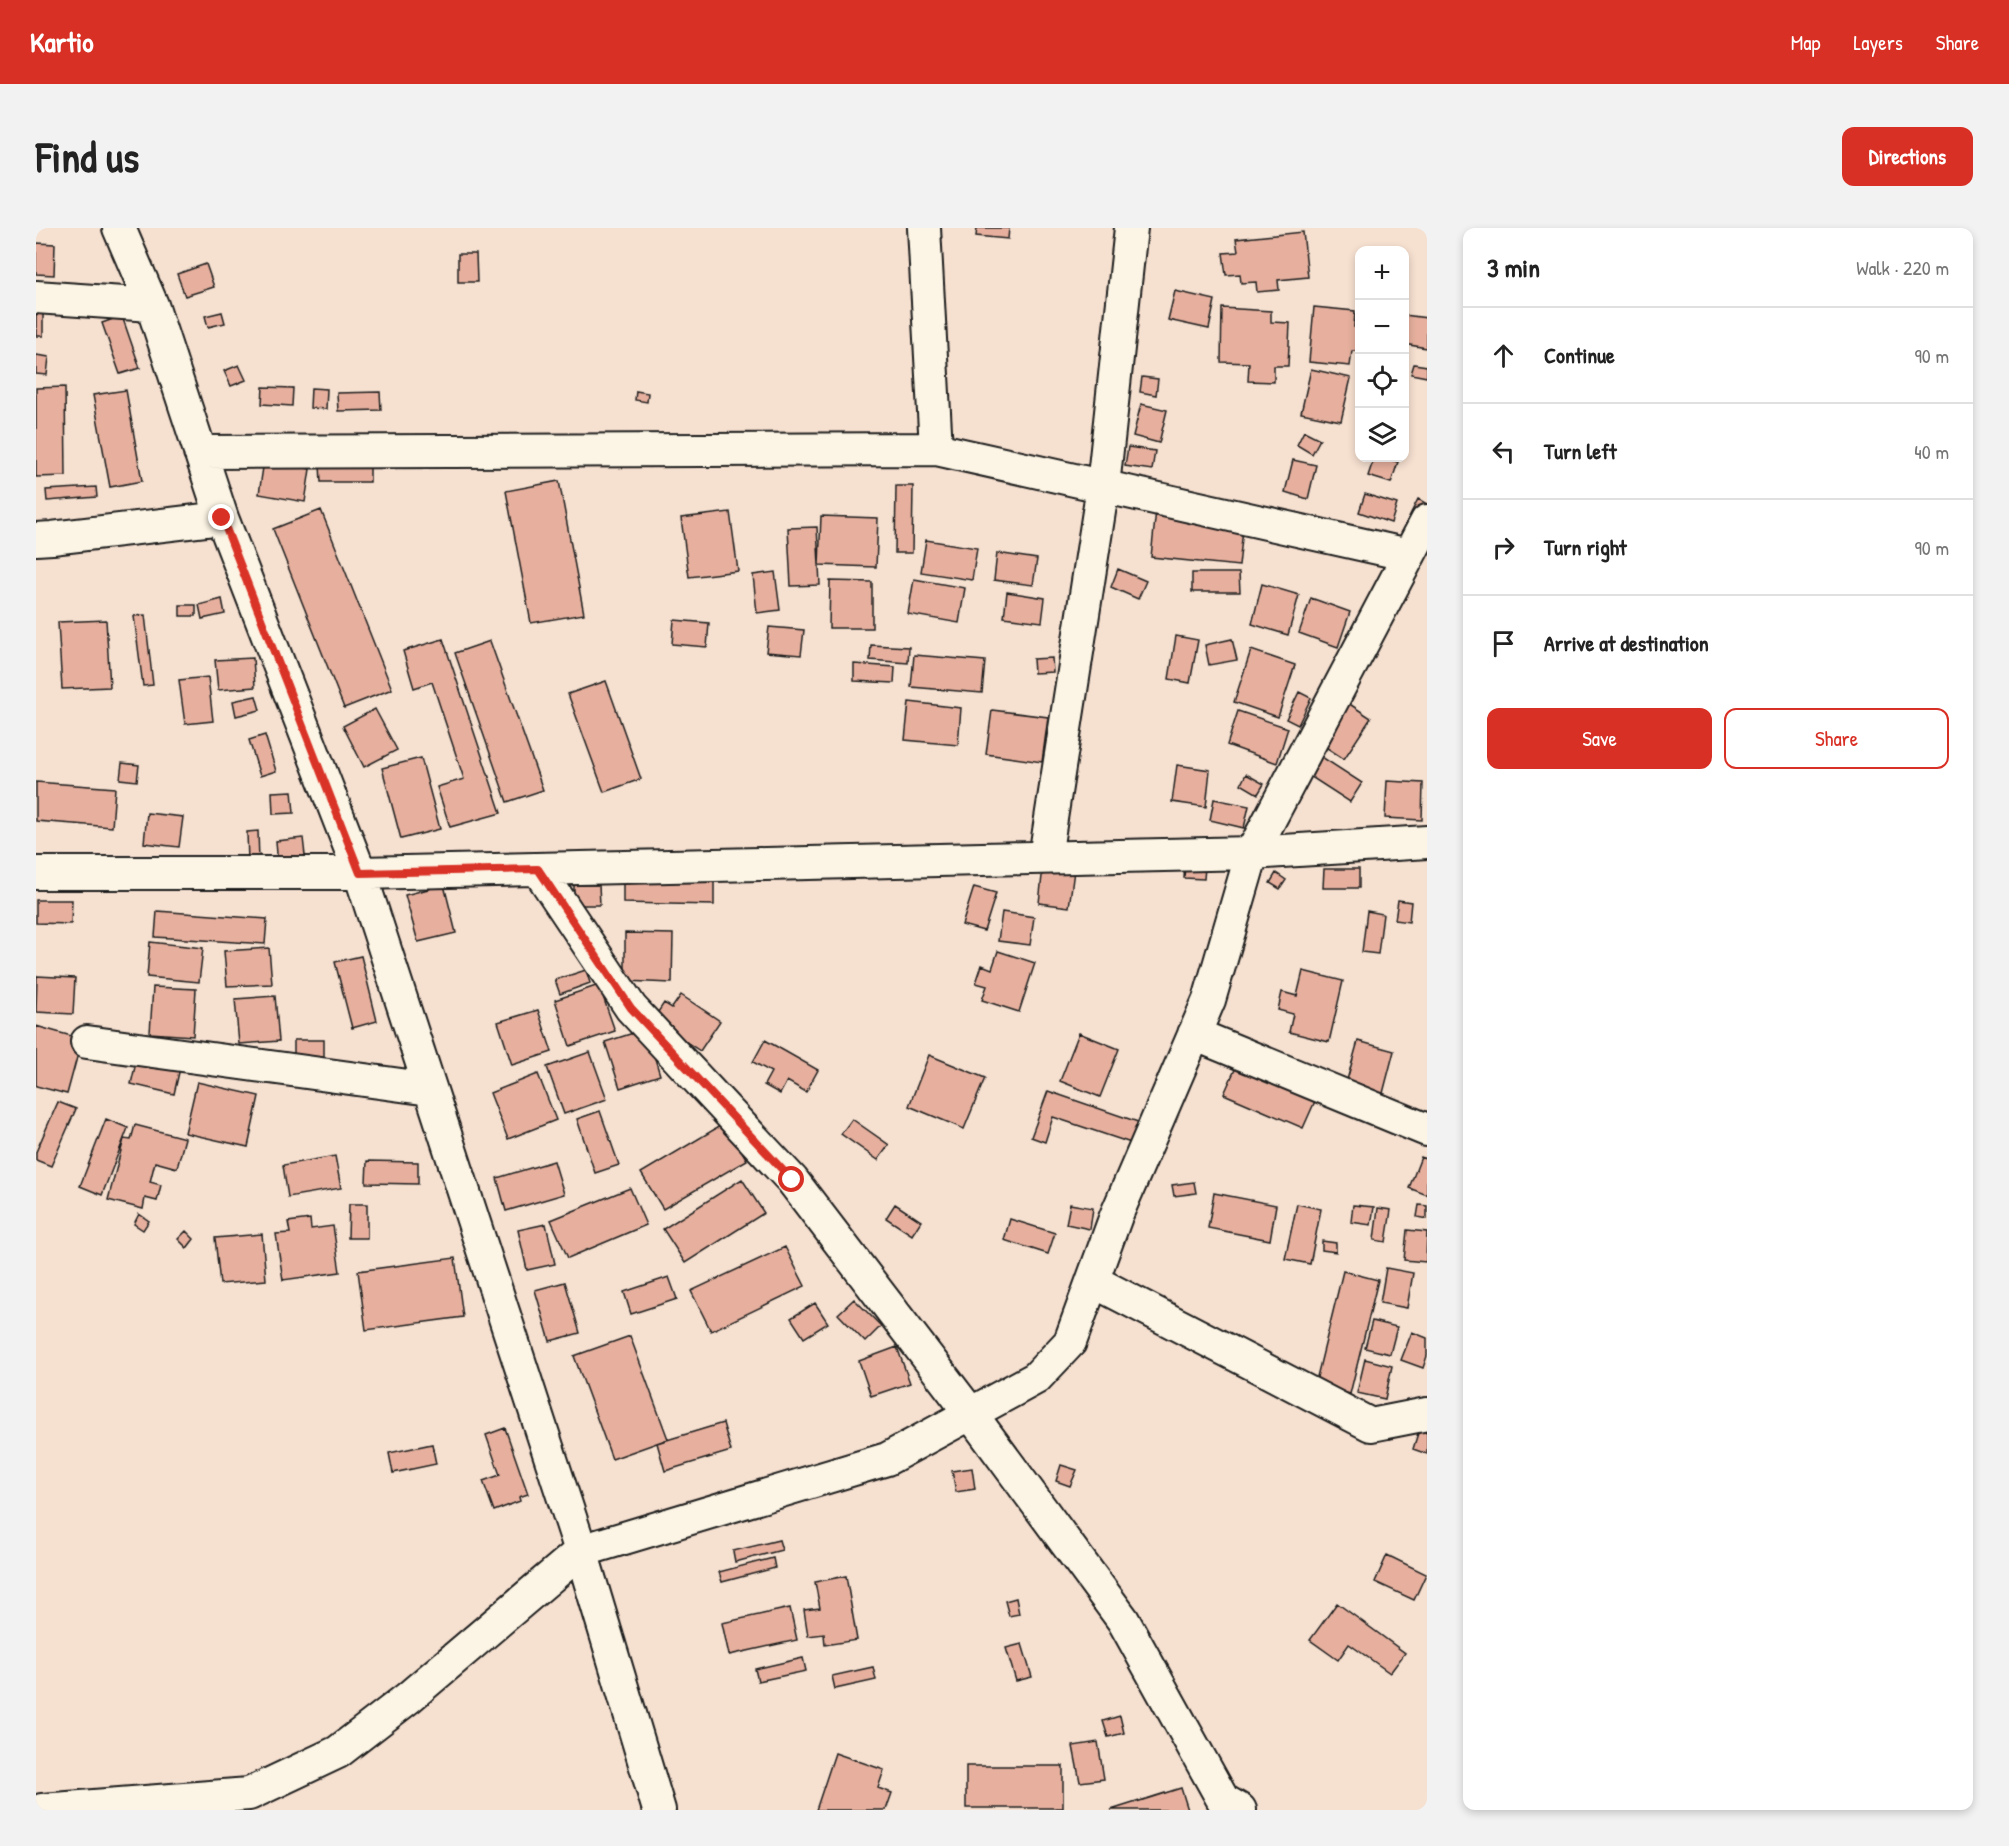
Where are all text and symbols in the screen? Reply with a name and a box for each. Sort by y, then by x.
text: Kartio [30,23,94,61]
text: Map [1791,28,1820,57]
text: Layers [1853,28,1903,57]
text: Share [1936,28,1979,57]
button: Directions [1842,127,1973,186]
text: Find us [36,128,139,185]
map controls [1355,246,1409,462]
button: + [1355,246,1409,300]
text: 3 min [1487,250,1540,285]
text: Walk · 220 m [1856,254,1949,281]
button: − [1355,300,1409,354]
icon: ahead [1487,339,1520,372]
text: Continue [1544,340,1615,370]
text: 90 m [1915,342,1949,369]
button: locate [1355,354,1409,408]
button: layers [1355,408,1409,462]
icon: left [1487,435,1520,468]
text: Turn left [1544,436,1617,466]
text: 40 m [1914,438,1949,465]
route end [208,504,234,530]
icon: right [1487,531,1520,564]
text: Turn right [1544,532,1627,562]
text: 90 m [1915,534,1949,561]
icon: arrive [1487,627,1520,660]
text: Arrive at destination [1544,628,1709,658]
button: Save [1487,708,1712,769]
button: Share [1724,708,1949,769]
route start [778,1166,804,1192]

